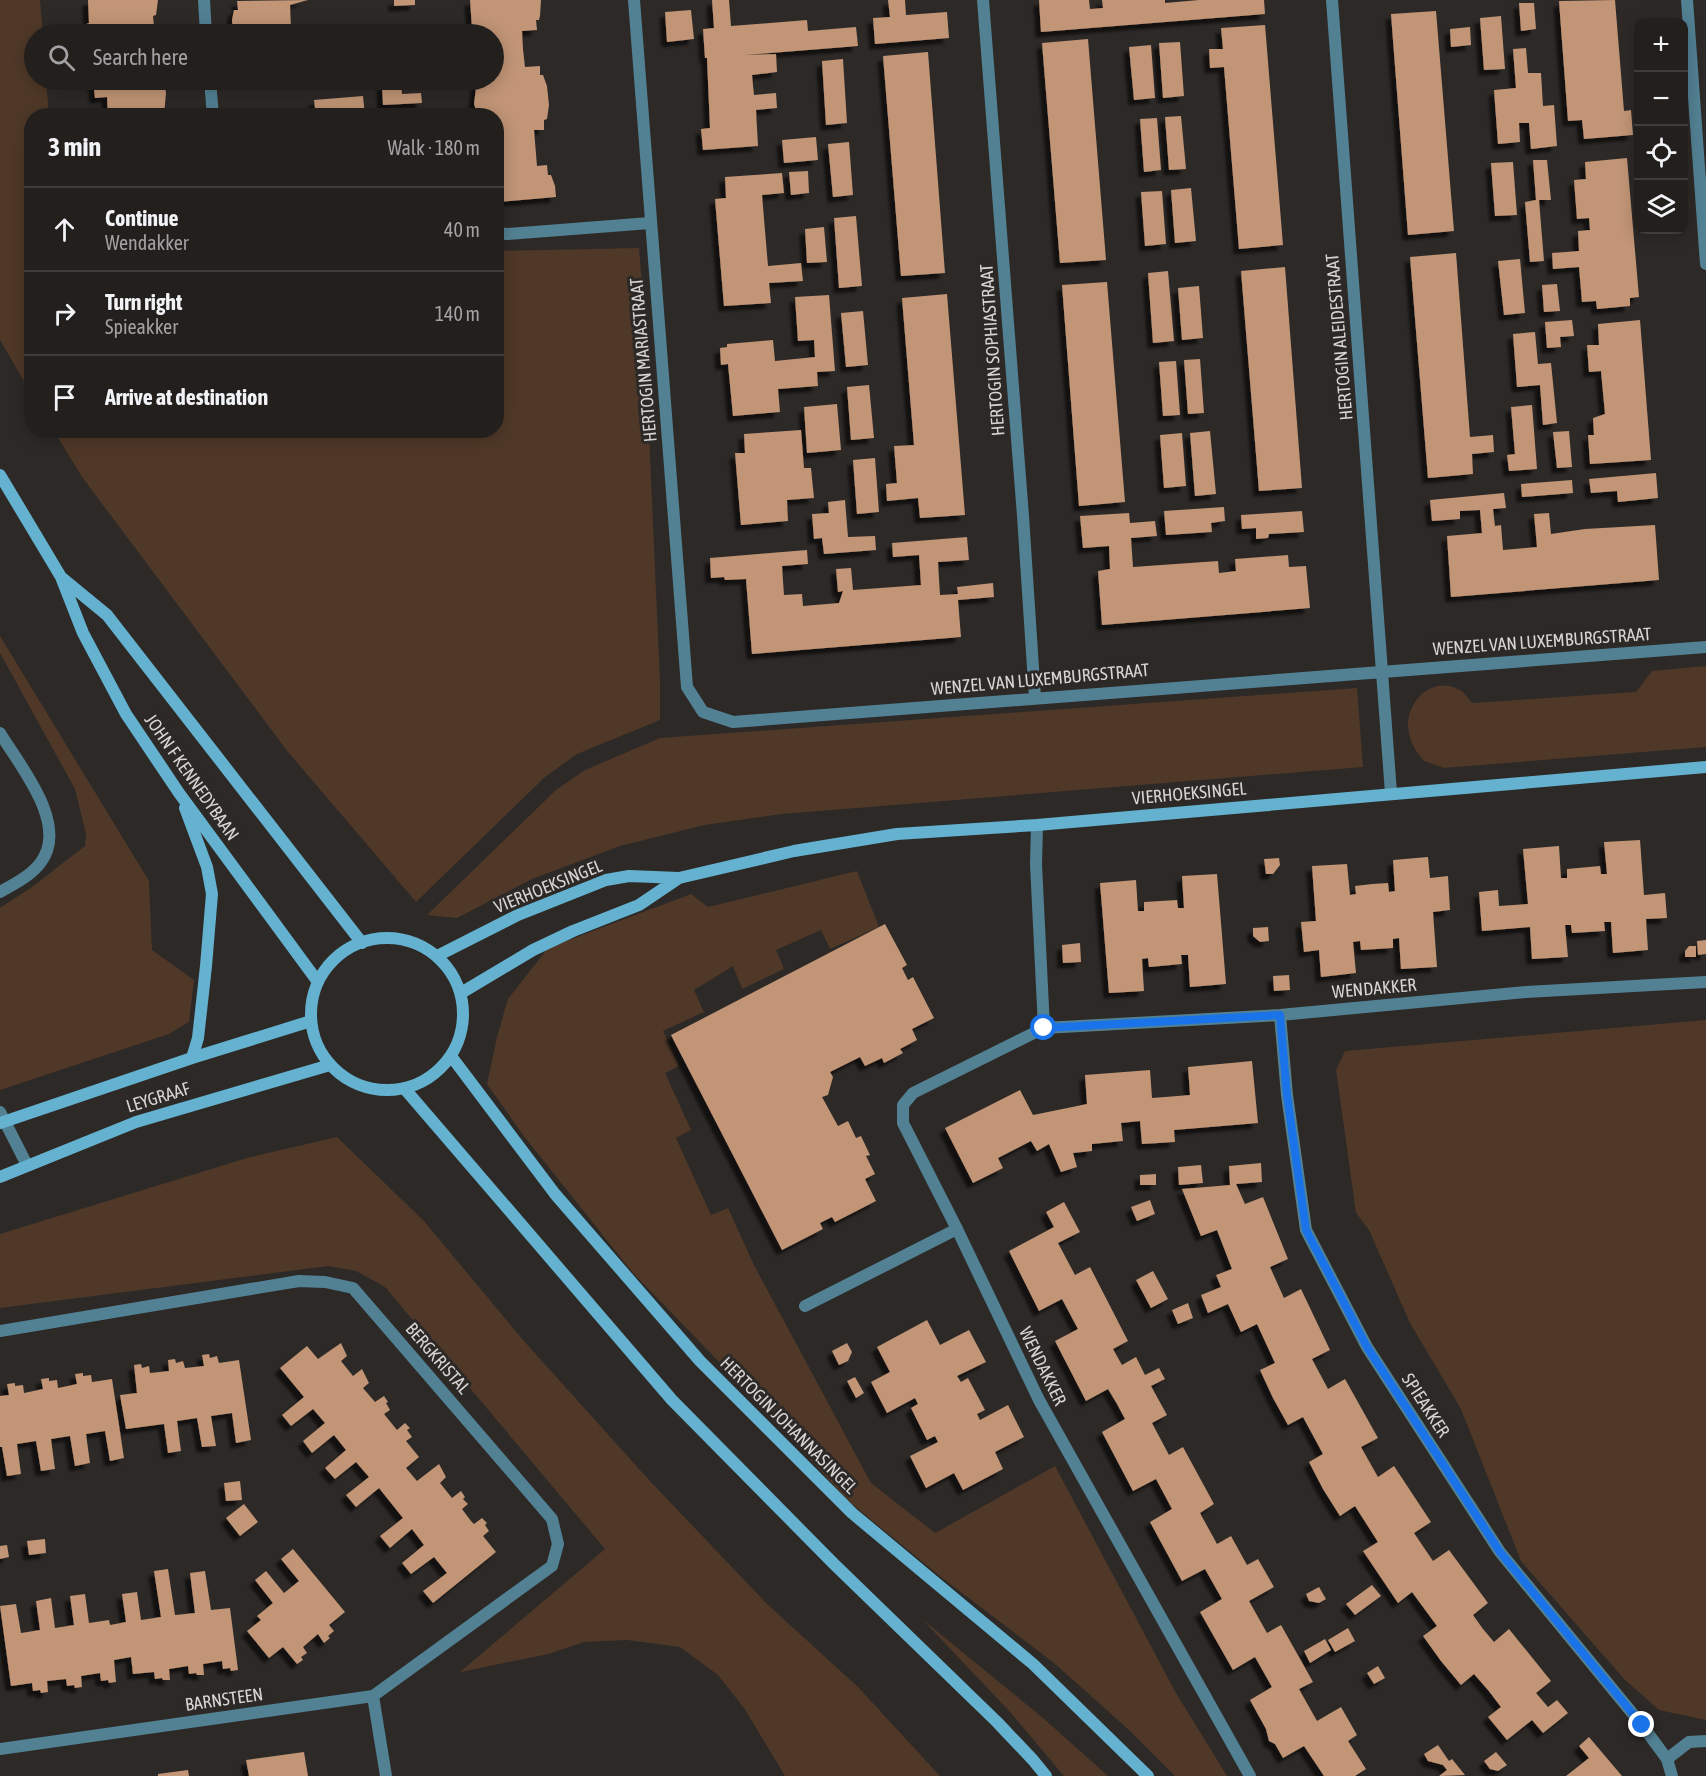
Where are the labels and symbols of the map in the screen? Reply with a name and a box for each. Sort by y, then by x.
street label: HERTOGIN ALEIDESTRAAT [1321,253,1357,421]
street label: HERTOGIN SOPHIASTRAAT [976,263,1008,437]
street label: HERTOGIN MARIASTRAAT [625,277,661,443]
street label: WENZEL VAN LUXEMBURGSTRAAT [1432,623,1652,659]
street label: WENZEL VAN LUXEMBURGSTRAAT [930,659,1150,699]
street label: JOHN F KENNEDYBAAN [141,710,243,844]
street label: VIERHOEKSINGEL [1131,778,1247,808]
street label: VIERHOEKSINGEL [491,855,605,917]
street label: WENDAKKER [1331,974,1417,1002]
route start [1030,1014,1056,1040]
street label: LEYGRAAF [124,1077,193,1117]
street label: BERGKRISTAL [401,1318,475,1398]
street label: WENDAKKER [1015,1323,1071,1409]
street label: HERTOGIN JOHANNASINGEL [716,1352,862,1498]
street label: SPIEAKKER [1398,1369,1454,1441]
street label: BARNSTEEN [184,1683,264,1715]
route end [1628,1711,1654,1737]

